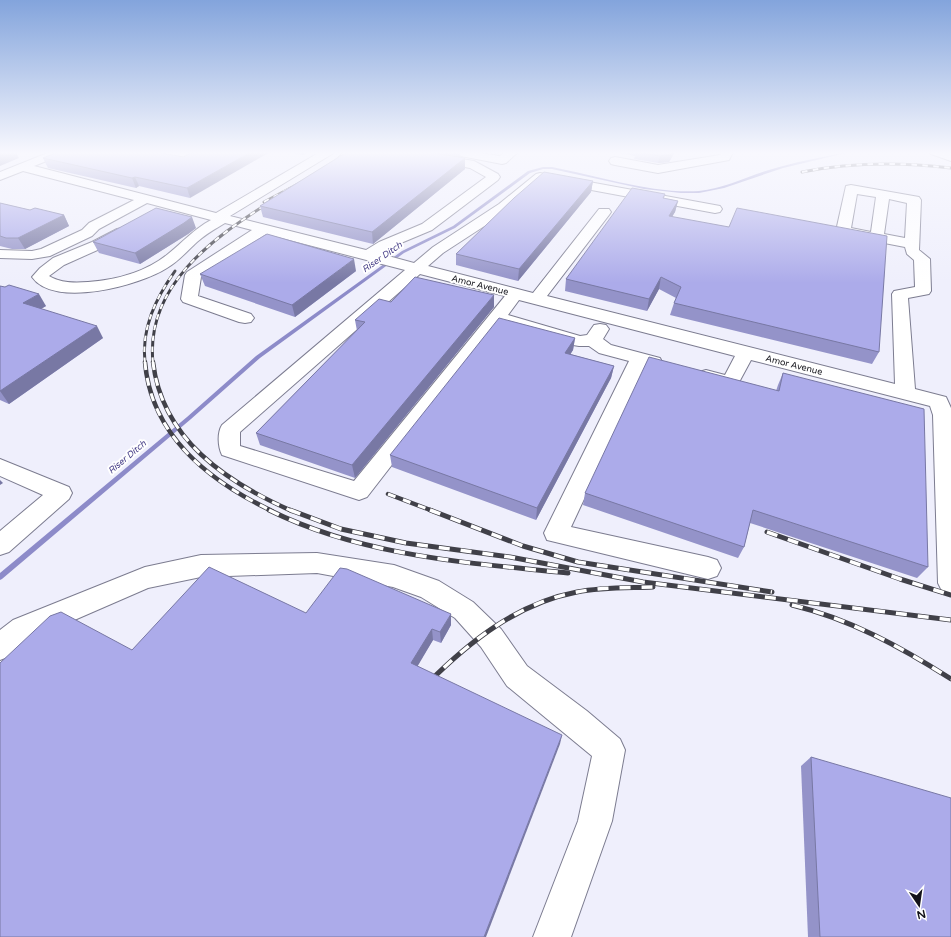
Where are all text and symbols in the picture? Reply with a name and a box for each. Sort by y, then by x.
water label: Riser Ditch [360,239,405,275]
street label: Amor Avenue [450,273,510,298]
street label: Amor Avenue [764,353,824,378]
water label: Riser Ditch [106,438,149,477]
north arrow [899,885,939,925]
text: N [915,907,927,922]

